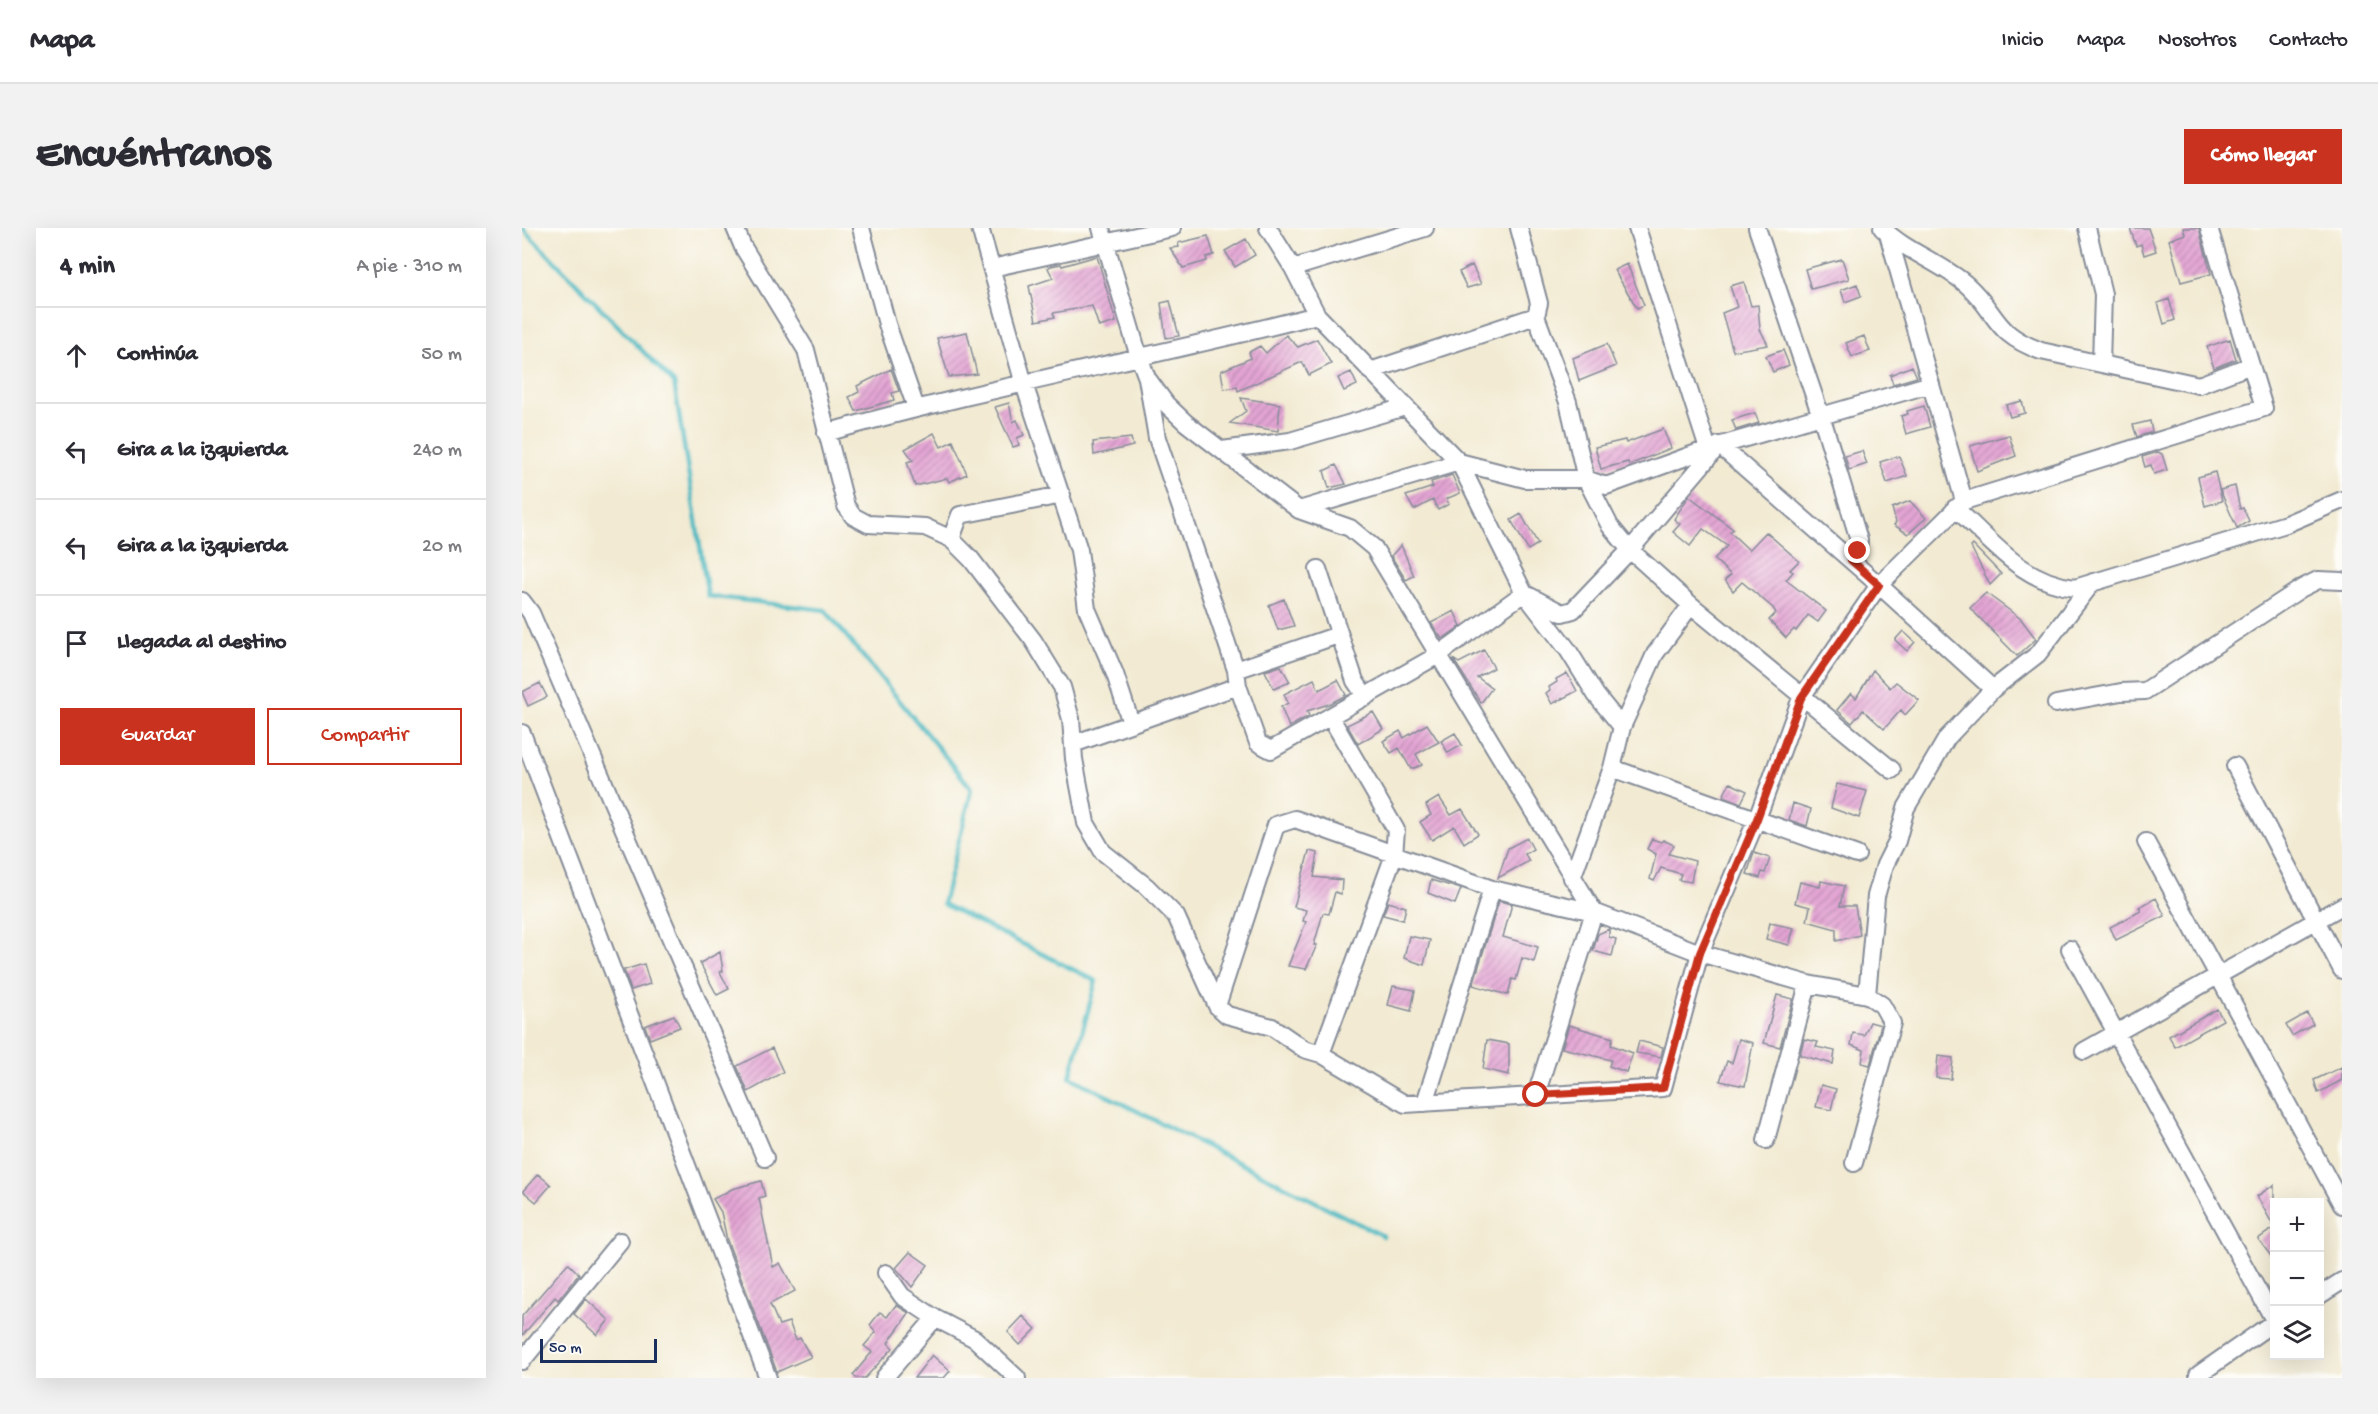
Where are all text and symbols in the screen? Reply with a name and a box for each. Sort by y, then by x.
text: Mapa [30,25,94,58]
text: Inicio [2002,29,2044,54]
text: Mapa [2077,29,2125,54]
text: Nosotros [2158,29,2236,54]
text: Contacto [2269,29,2348,54]
button: Cómo llegar [2184,129,2342,184]
text: Encuéntranos [36,132,270,181]
text: 4 min [60,252,115,283]
text: A pie · 310 m [356,256,462,279]
icon: ahead [60,339,93,372]
text: Continúa [117,342,198,368]
text: 50 m [421,344,462,367]
icon: left [60,435,93,468]
text: Gira a la izquierda [117,438,288,464]
text: 240 m [412,440,462,463]
icon: left [60,531,93,564]
text: Gira a la izquierda [117,534,288,560]
text: 20 m [422,536,462,559]
route end [1844,537,1870,563]
icon: arrive [60,627,93,660]
text: Llegada al destino [117,630,287,656]
button: Guardar [60,708,255,765]
button: Compartir [267,708,462,765]
route start [1522,1081,1548,1107]
map controls [2270,1198,2324,1360]
button: + [2270,1198,2324,1252]
button: − [2270,1252,2324,1306]
button: layers [2270,1306,2324,1360]
scale bar [540,1336,657,1364]
text: 50 m [549,1340,582,1359]

